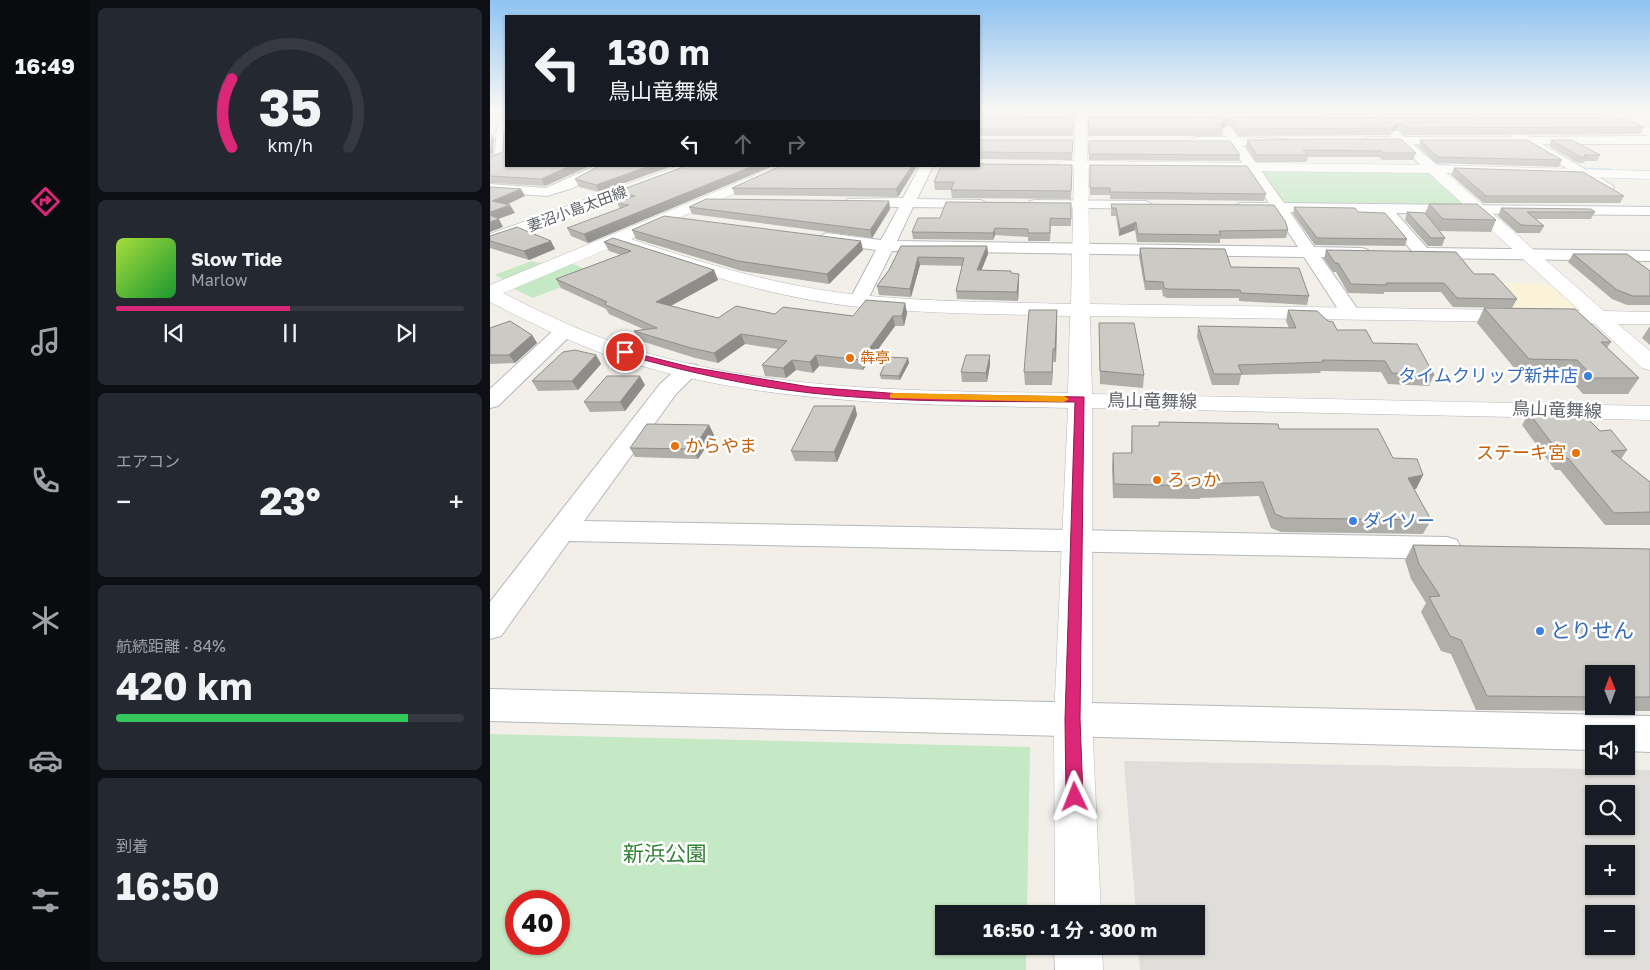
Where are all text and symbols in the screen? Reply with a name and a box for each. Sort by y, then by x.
text: 130 m [608,31,710,73]
icon: left [525,35,590,100]
text: 16:49 [15,52,75,79]
text: 35 [258,75,322,137]
text: 鳥山竜舞線 [608,77,718,104]
icon: left [676,130,704,158]
icon: ahead [729,130,757,158]
icon: right [782,130,810,158]
text: km/h [267,134,313,156]
street label: 妻沼小島太田線 [524,182,629,234]
icon: directions [28,184,63,219]
text: Slow Tide [191,247,282,270]
text: Marlow [191,270,247,290]
icon: previous [160,319,188,347]
icon: pause [276,319,304,347]
icon: next [392,319,420,347]
icon: music [28,324,63,359]
pin [604,331,646,373]
icon: arrive [611,338,639,366]
place label: 犇亭 [860,348,890,366]
marker: 犇亭 [844,352,856,364]
place label: タイムクリップ新井店 [1398,364,1578,386]
marker: タイムクリップ新井店 [1582,370,1594,382]
street label: 鳥山竜舞線 [1107,388,1197,412]
street label: 鳥山竜舞線 [1512,396,1602,422]
place label: からやま [685,434,757,456]
marker: からやま [669,440,681,452]
place label: ステーキ宮 [1476,441,1566,463]
marker: ステーキ宮 [1570,447,1582,459]
text: エアコン [116,451,180,471]
icon: phone [28,463,63,498]
place label: ろっか [1167,468,1221,490]
marker: ろっか [1151,474,1163,486]
text: 23° [259,478,321,523]
text: − [116,485,131,518]
text: + [449,485,464,518]
place label: ダイソー [1363,509,1435,531]
marker: ダイソー [1347,515,1359,527]
icon: climate [28,603,63,638]
place label: とりせん [1550,617,1634,643]
marker: とりせん [1534,625,1546,637]
text: 航続距離 · 84% [116,636,226,656]
text: 420 km [116,663,252,708]
north arrow [1585,665,1635,715]
map controls [1585,665,1635,955]
button: sound [1585,725,1635,775]
icon: car [28,743,63,778]
position arrow [1048,770,1100,822]
button: search [1585,785,1635,835]
text: 到着 [116,836,148,856]
park label: 新浜公園 [623,840,707,866]
button: + [1585,845,1635,895]
text: 16:50 [116,863,220,908]
icon: filters [28,883,63,918]
speed limit sign: 40 [505,890,570,955]
button: − [1585,905,1635,955]
text: 16:50 · 1 分 · 300 m [983,918,1157,941]

